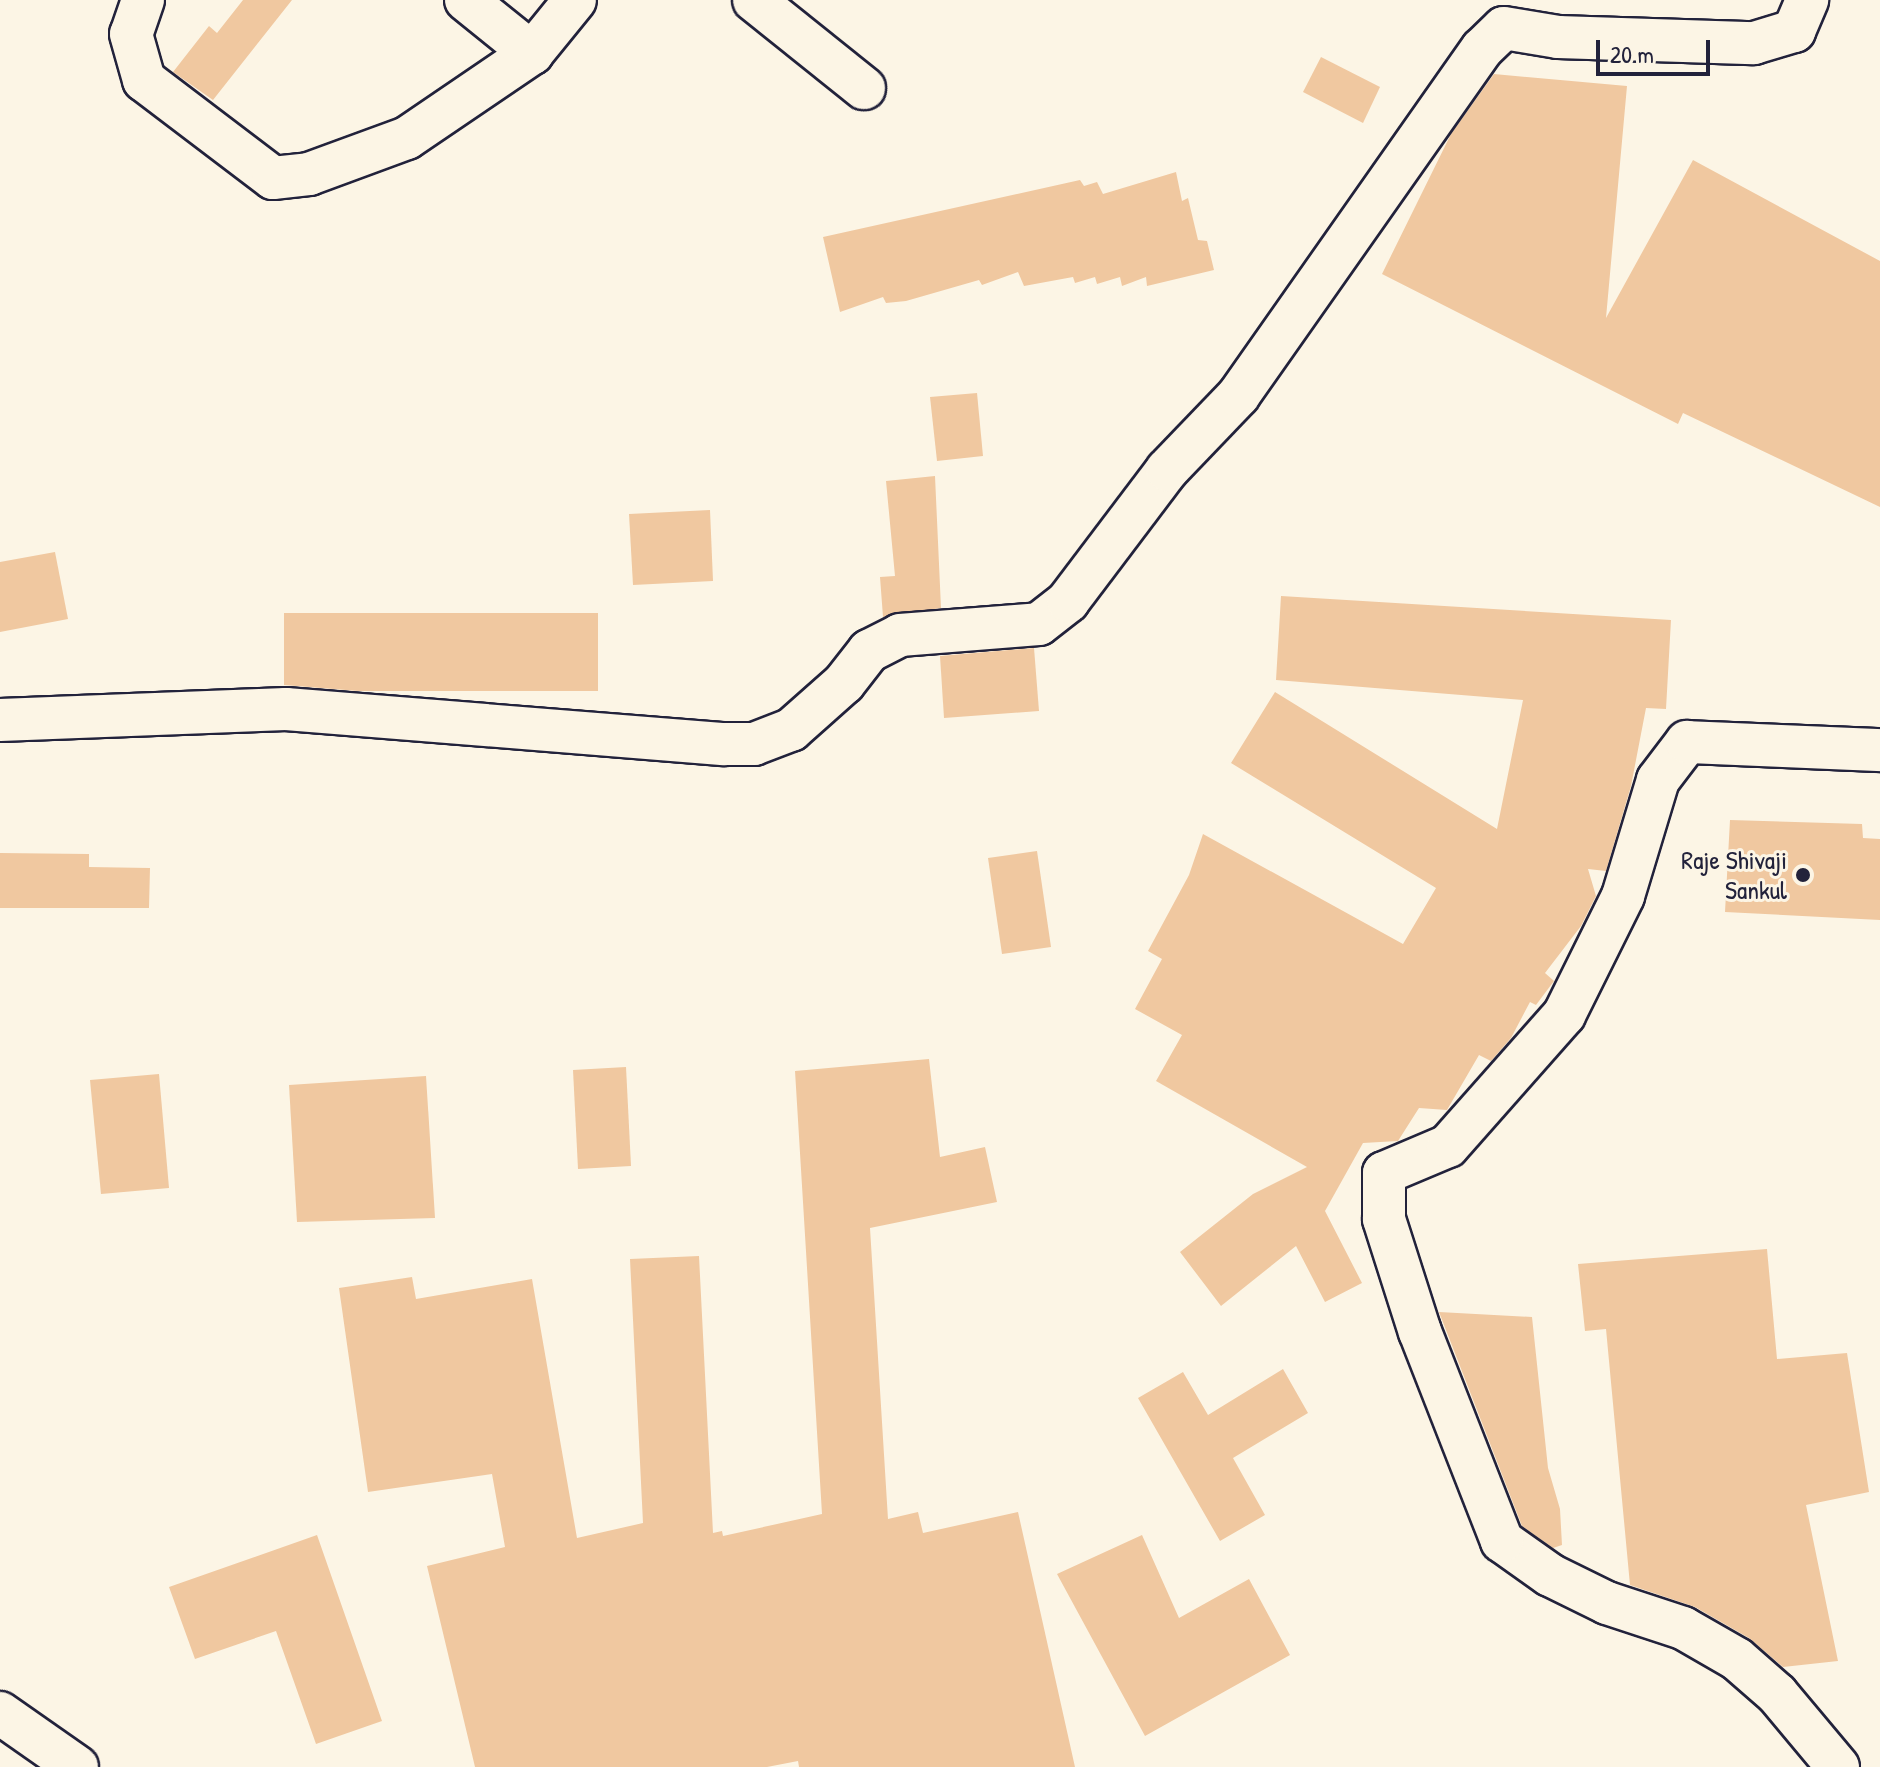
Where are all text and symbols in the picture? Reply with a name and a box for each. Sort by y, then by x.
scale bar [1600,24,1714,74]
text: 20 m [1610,38,1654,70]
place label: Raje Shivaji Sankul [1681,844,1787,906]
marker: Raje Shivaji Sankul [1794,866,1812,884]

